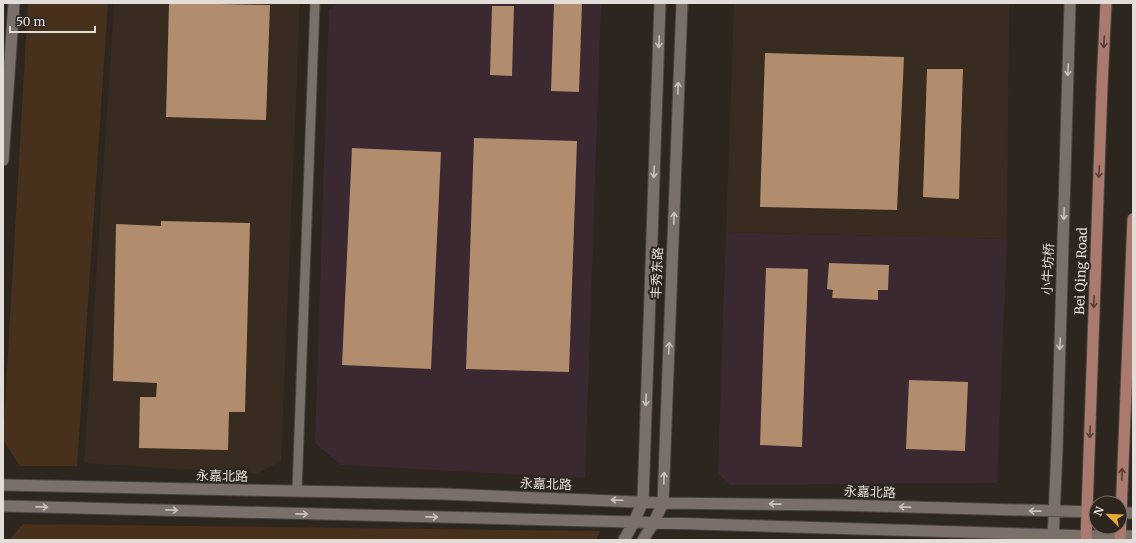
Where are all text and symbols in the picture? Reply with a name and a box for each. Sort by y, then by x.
scale bar [10,8,95,34]
text: 50 m [16,14,45,29]
one-way arrow [655,35,662,48]
one-way arrow [1100,35,1108,48]
one-way arrow [1064,63,1072,76]
one-way arrow [675,82,682,95]
one-way arrow [650,165,658,178]
one-way arrow [1095,165,1102,178]
one-way arrow [1060,207,1068,220]
one-way arrow [670,212,677,225]
street label: Bei Qing Road [1071,227,1091,315]
street label: 小牛坊桥 [1039,243,1057,295]
street label: 丰秀东路 [648,247,666,299]
one-way arrow [1090,295,1098,308]
one-way arrow [1056,337,1064,350]
one-way arrow [665,342,672,355]
one-way arrow [642,393,650,406]
one-way arrow [1086,425,1093,438]
street label: 永嘉北路 [196,467,248,485]
one-way arrow [1118,468,1126,481]
one-way arrow [660,472,668,485]
street label: 永嘉北路 [520,475,572,493]
street label: 永嘉北路 [844,483,896,501]
north arrow [1088,495,1128,535]
one-way arrow [611,497,624,504]
one-way arrow [769,500,782,508]
one-way arrow [35,503,48,511]
one-way arrow [899,504,912,511]
text: N [1091,504,1107,518]
one-way arrow [165,507,178,514]
one-way arrow [1029,507,1042,515]
one-way arrow [295,510,308,517]
one-way arrow [425,513,438,521]

